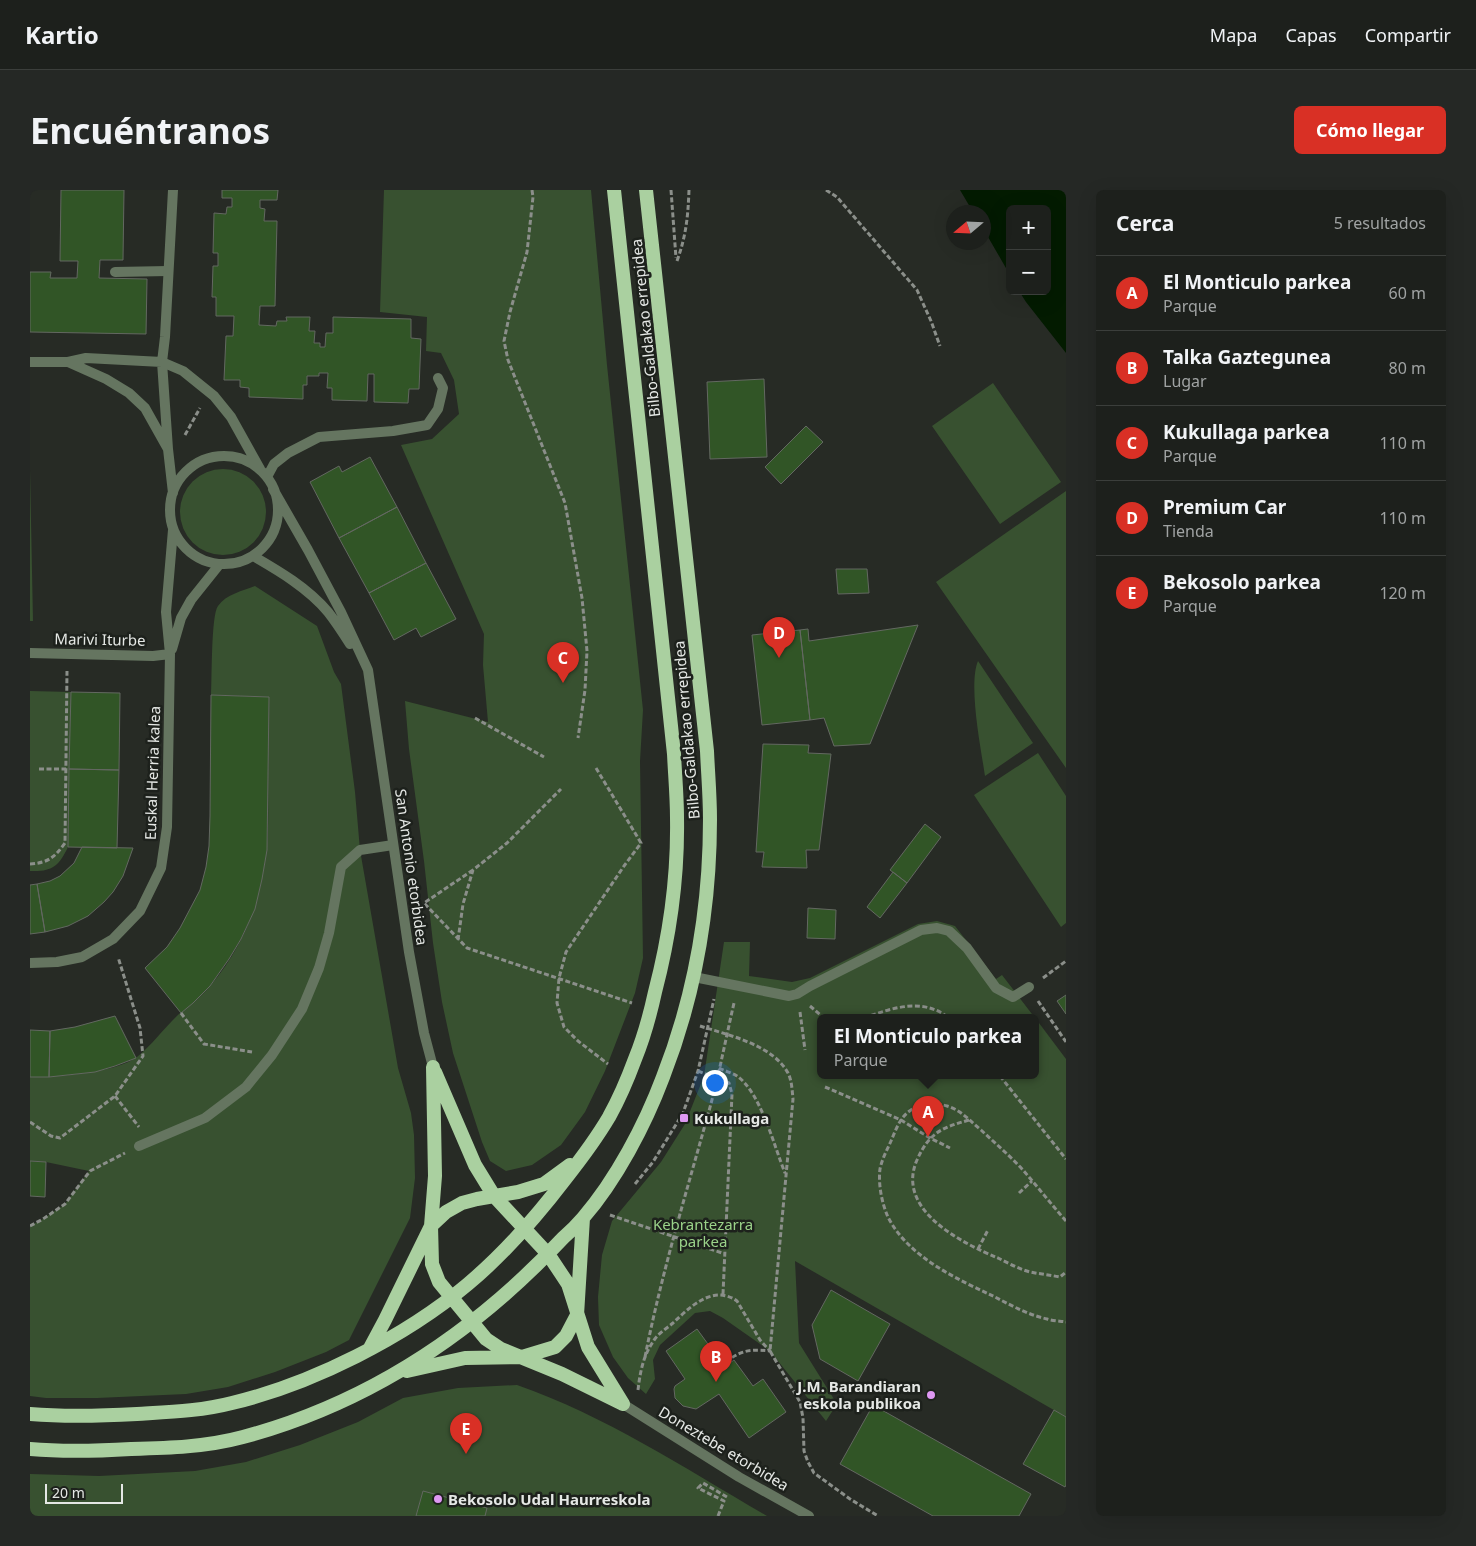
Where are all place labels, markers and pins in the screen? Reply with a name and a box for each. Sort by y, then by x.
pin: D [763,617,795,658]
pin: C [547,642,579,683]
pin: A [912,1096,944,1137]
place label: Kukullaga [694,1108,769,1128]
marker: Kukullaga [678,1112,690,1124]
pin: B [700,1341,732,1382]
place label: J.M. Barandiaran eskola publikoa [795,1376,921,1413]
marker: J.M. Barandiaran eskola publikoa [925,1389,937,1401]
pin: E [450,1413,482,1454]
place label: Bekosolo Udal Haurreskola [448,1489,650,1509]
marker: Bekosolo Udal Haurreskola [432,1493,444,1505]

